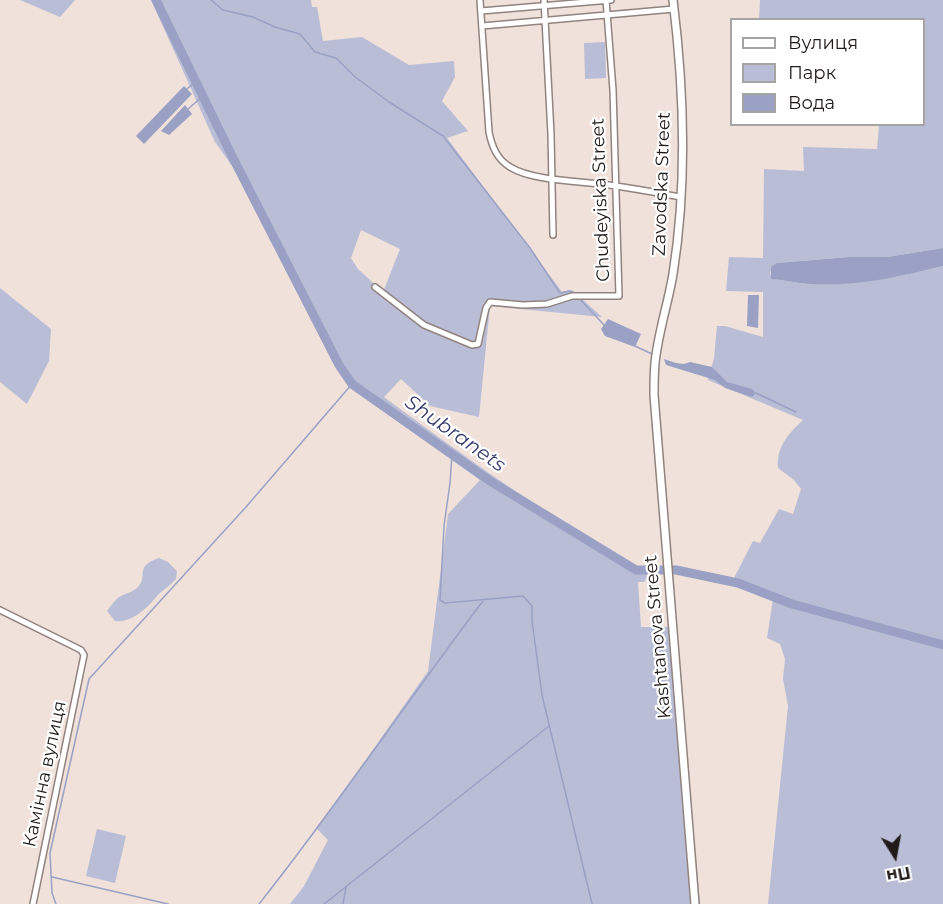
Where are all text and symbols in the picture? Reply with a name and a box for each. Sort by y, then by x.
legend [730,18,925,126]
text: Вулиця [788,32,858,54]
text: Парк [788,62,836,84]
text: Вода [788,92,835,114]
street label: Zavodska Street [649,112,675,256]
street label: Chudeyiska Street [587,118,615,282]
water label: Shubranets [400,390,510,478]
street label: Kashtanova Street [640,554,676,720]
street label: Камінна вулиця [19,699,71,849]
north arrow [865,826,925,886]
text: Пн [885,863,912,886]

